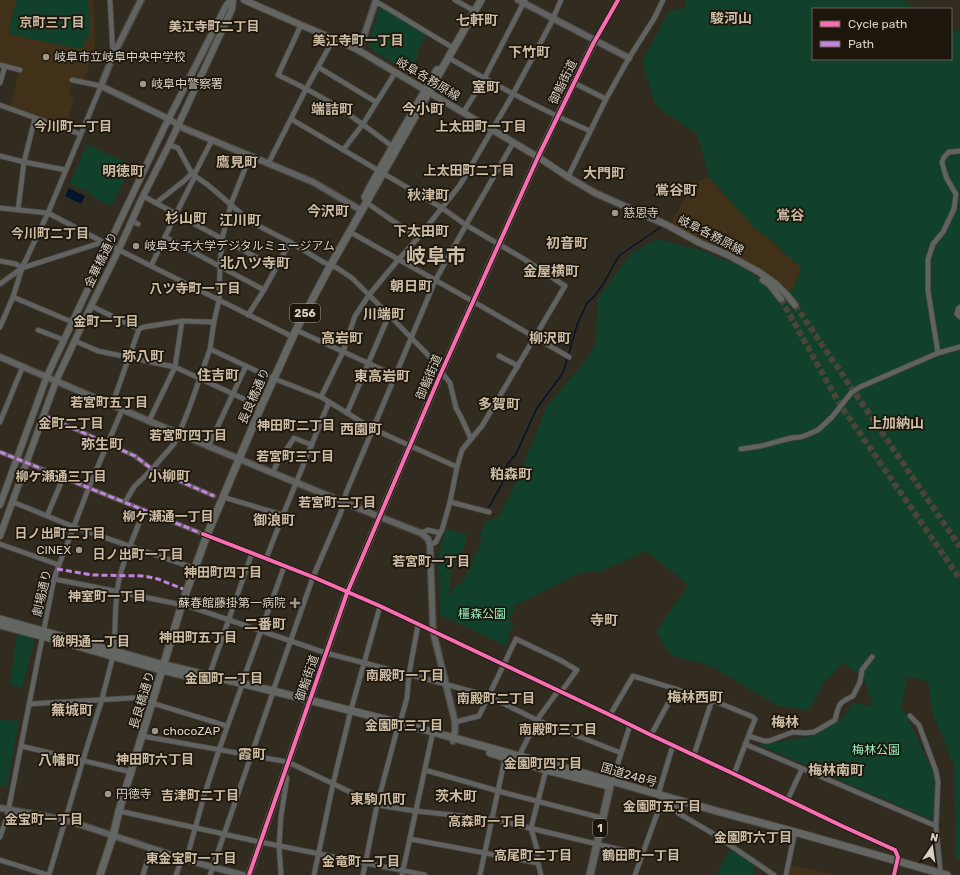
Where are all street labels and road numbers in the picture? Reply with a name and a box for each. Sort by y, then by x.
street label: 岐阜各務原線 [394,54,462,104]
street label: 御鮨街道 [546,57,580,107]
street label: 岐阜各務原線 [676,212,746,258]
street label: 金華橋通り [82,230,120,290]
road number: 256 [290,304,320,322]
street label: 御鮨街道 [413,352,445,402]
street label: 長良橋通り [235,366,273,426]
street label: 劇場通り [30,568,54,618]
street label: 御鮨街道 [293,653,321,703]
street label: 長良橋通り [127,669,157,731]
street label: 国道248号 [599,760,659,790]
road number: 1 [593,819,607,837]

